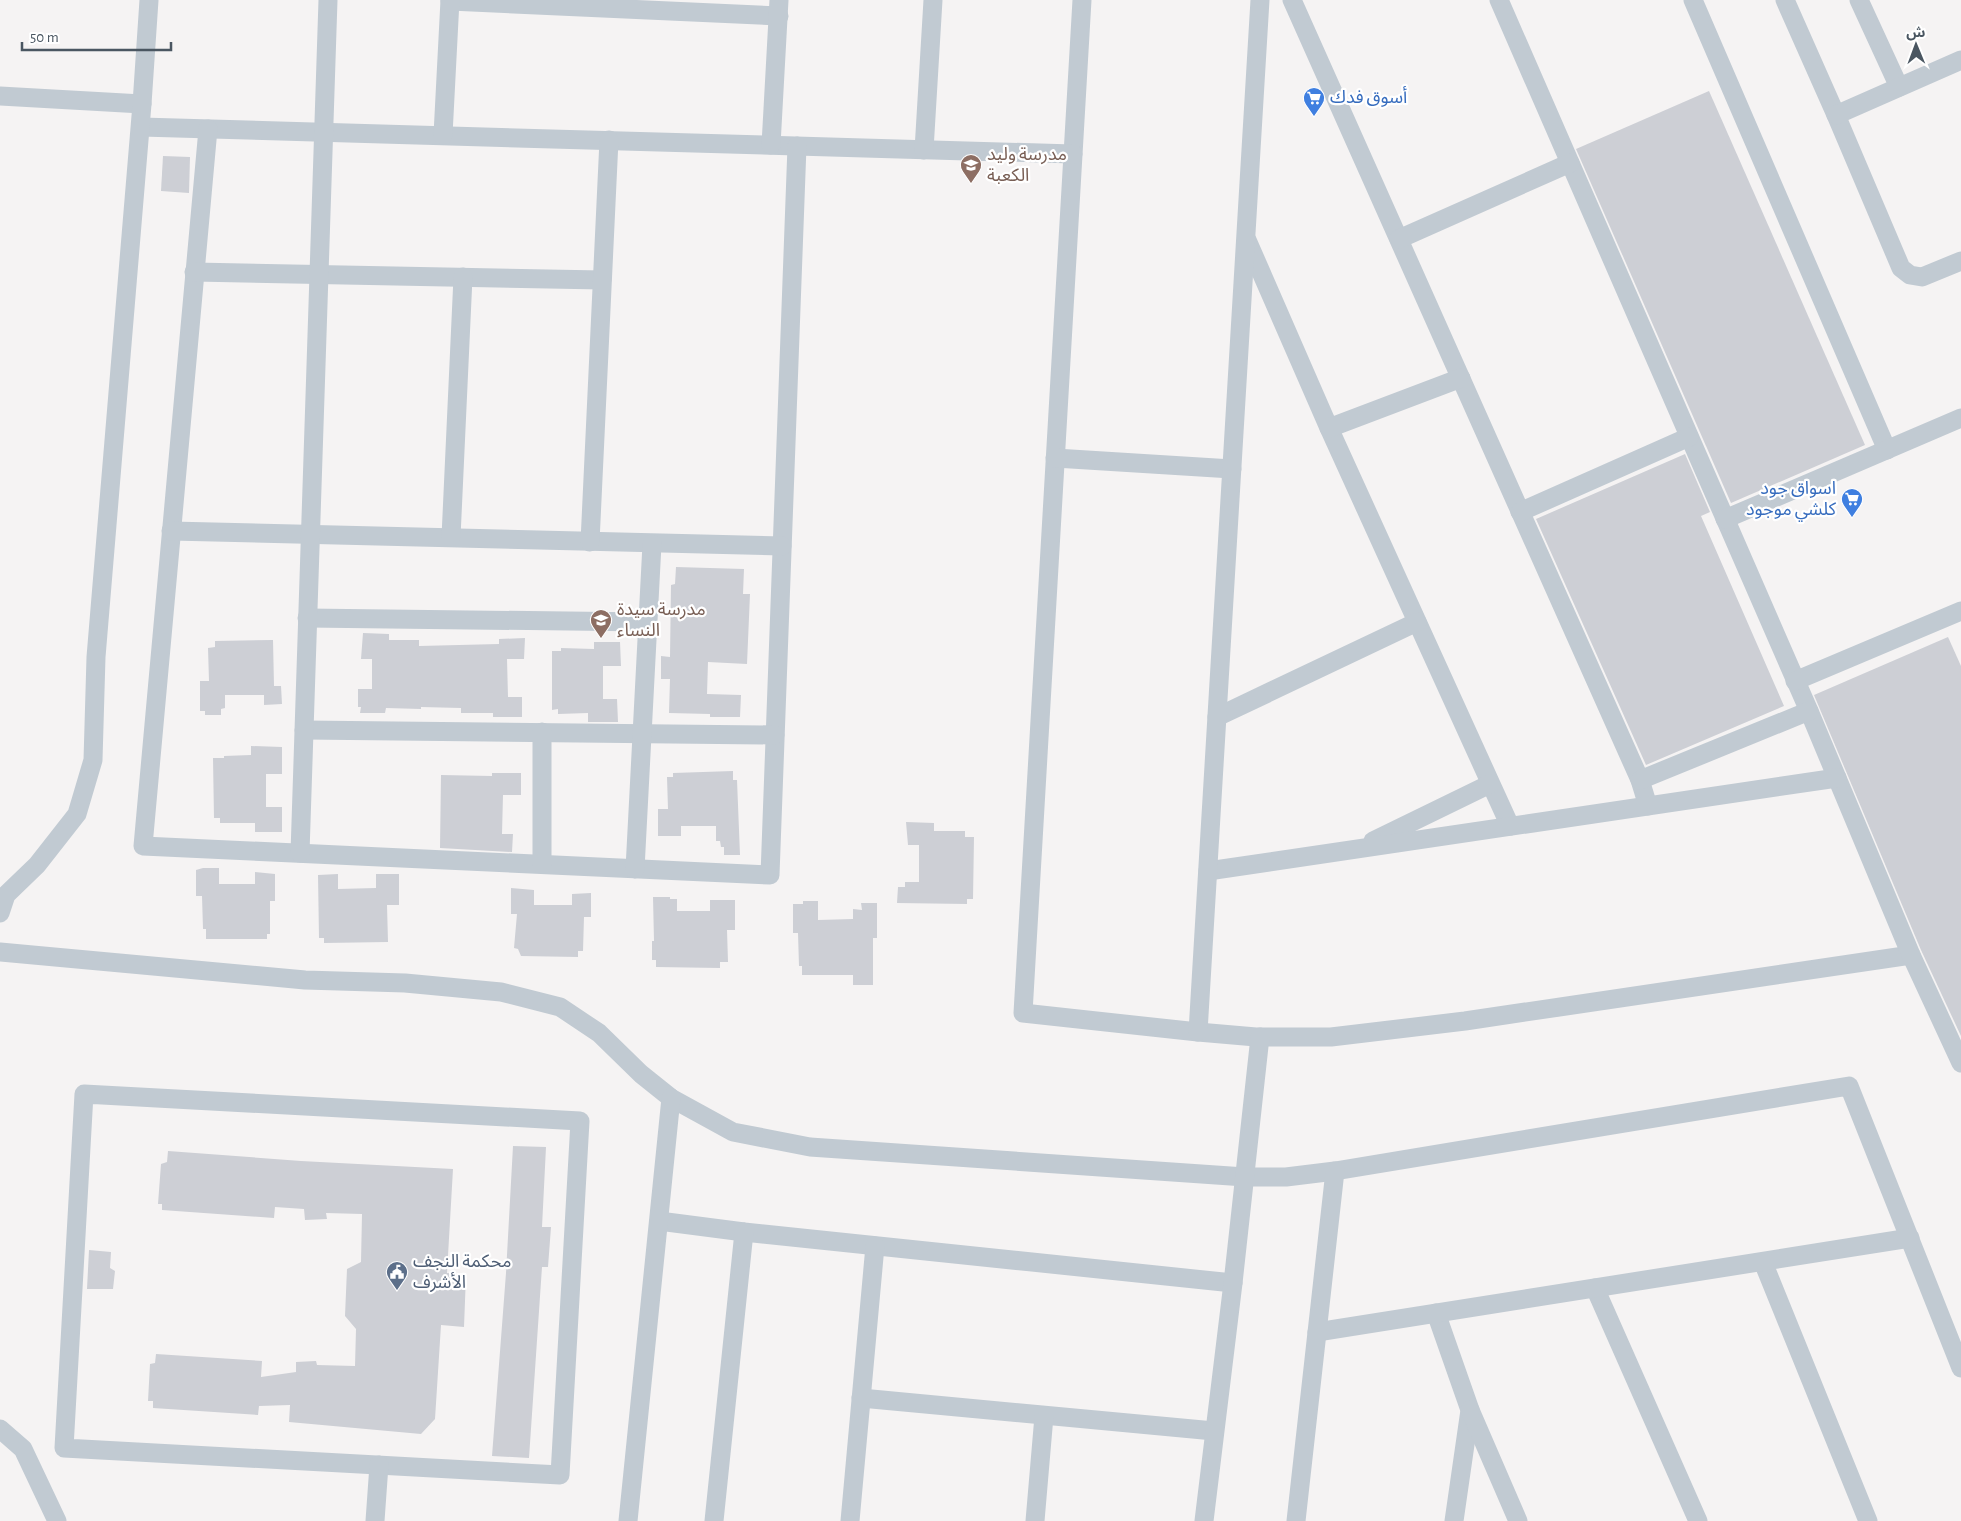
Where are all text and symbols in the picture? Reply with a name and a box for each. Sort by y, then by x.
scale bar [22,20,171,52]
north arrow [1891,20,1941,70]
text: ش [1906,26,1926,40]
text: 50 m [30,30,59,45]
supermarket icon: أسوق فدك [1302,86,1326,117]
place label: أسوق فدك [1330,86,1407,108]
place label: مدرسة وليد الكعبة [987,146,1067,185]
school or university icon: مدرسة وليد الكعبة [959,153,983,184]
place label: اسواق جود كلشي موجود [1746,480,1837,522]
supermarket icon: اسواق جود كلشي موجود [1840,487,1864,518]
place label: مدرسة سيدة النساء [617,601,706,640]
school or university icon: مدرسة سيدة النساء [589,608,613,639]
place label: محكمة النجف الأشرف [413,1253,512,1293]
public building icon: محكمة النجف الأشرف [385,1260,409,1291]

